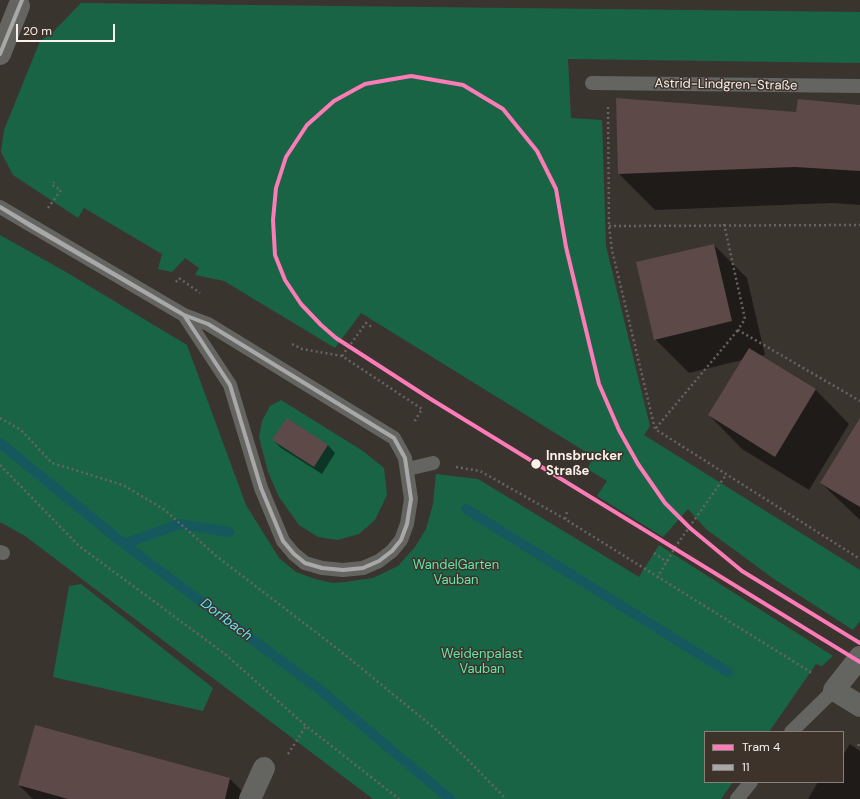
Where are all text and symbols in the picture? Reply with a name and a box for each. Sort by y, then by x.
scale bar [18,16,117,42]
text: 20 m [23,23,52,39]
street label: Astrid-Lindgren-Straße [655,76,797,94]
place label: Innsbrucker Straße [546,449,622,480]
marker: Innsbrucker Straße [529,457,543,471]
park label: WandelGarten Vauban [413,558,499,589]
water label: Dorfbach [197,595,255,645]
park label: Weidenpalast Vauban [441,647,523,678]
legend [704,731,844,783]
text: Tram 4 [742,739,780,755]
text: 11 [742,759,750,775]

